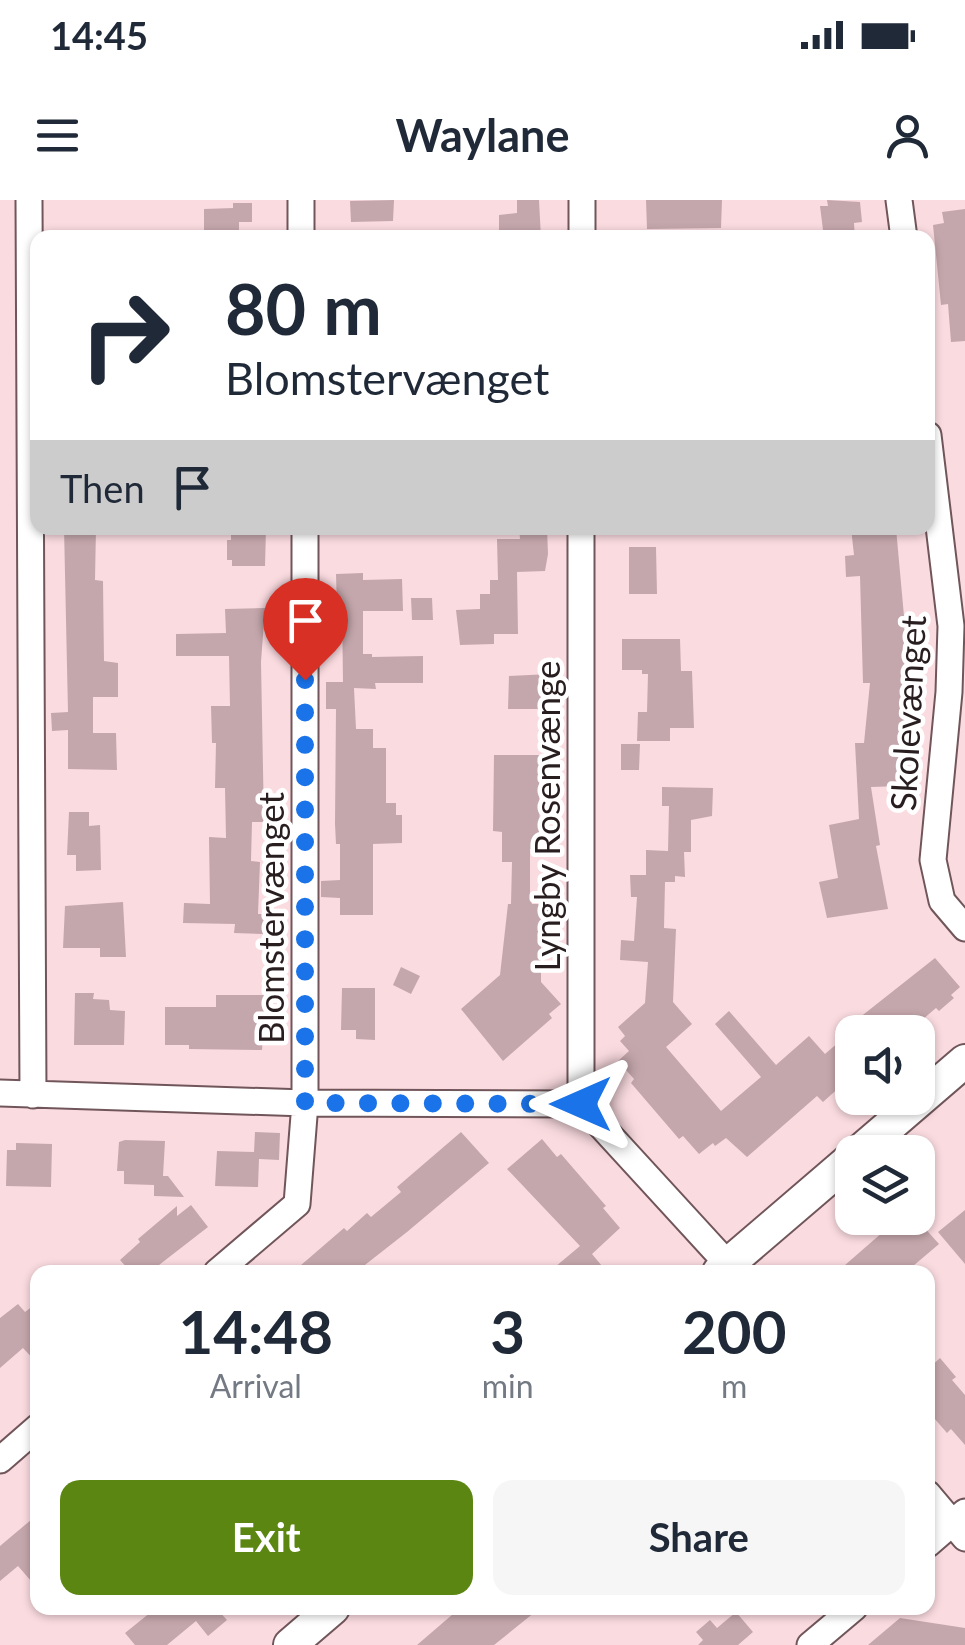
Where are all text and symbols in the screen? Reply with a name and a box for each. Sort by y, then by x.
text: 14:45 [50,12,148,58]
icon: menu [30,108,85,163]
text: Waylane [396,108,569,162]
icon: person [880,108,935,163]
text: 80 m [225,266,382,350]
icon: right [60,270,190,400]
text: Blomstervænget [225,351,549,405]
icon: arrive [165,460,220,515]
text: Then [60,465,145,511]
pin [263,578,348,681]
icon: arrive [278,593,333,648]
street label: Skolevænget [881,614,933,812]
street label: Lyngby Rosenvænge [525,661,567,971]
street label: Blomstervænget [249,791,291,1044]
map controls [835,1015,935,1235]
button: sound [835,1015,935,1115]
position arrow [529,1052,633,1156]
button: layers [835,1135,935,1235]
text: 14:48 [179,1295,333,1367]
text: 3 [490,1295,525,1367]
text: 200 [682,1295,786,1367]
text: Arrival [210,1366,302,1405]
text: min [482,1366,534,1405]
text: m [721,1366,747,1405]
button: Exit [60,1480,473,1595]
button: Share [493,1480,905,1595]

